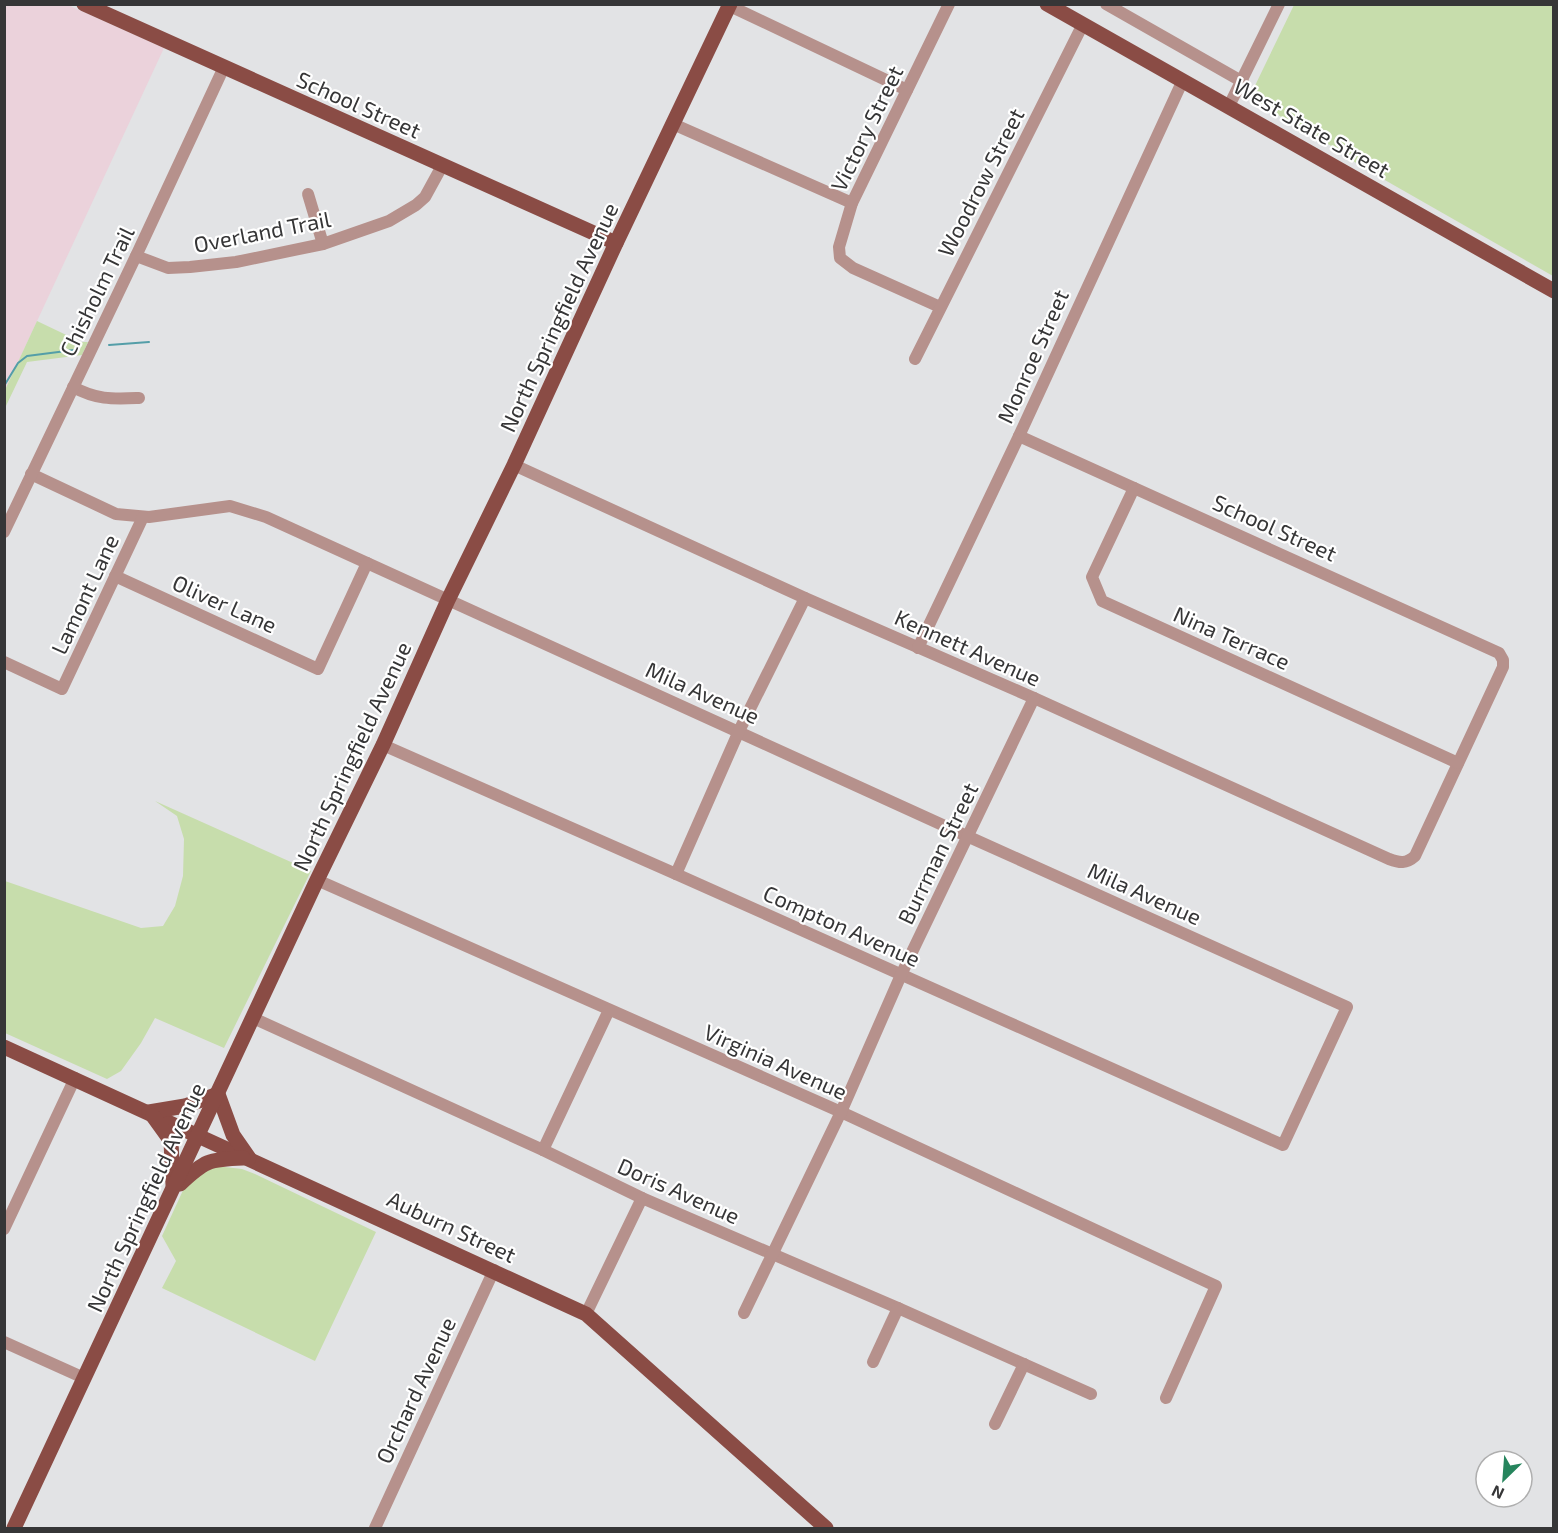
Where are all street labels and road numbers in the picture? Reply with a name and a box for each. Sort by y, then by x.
street label: Victory Street [824,61,908,195]
street label: School Street [293,65,425,143]
street label: West State Street [1229,72,1395,182]
street label: Woodrow Street [931,104,1029,260]
street label: North Springfield Avenue [493,198,623,436]
street label: Overland Trail [191,205,333,257]
street label: Chisholm Trail [53,221,139,360]
street label: Monroe Street [991,285,1073,427]
street label: School Street [1209,488,1341,566]
street label: Lamont Lane [45,530,123,658]
street label: Oliver Lane [169,568,281,638]
street label: Nina Terrace [1170,600,1294,674]
street label: Kennett Avenue [891,603,1045,691]
street label: North Springfield Avenue [286,637,416,875]
street label: Mila Avenue [642,655,764,729]
street label: Burrman Street [892,778,982,928]
street label: Mila Avenue [1084,856,1206,930]
street label: Compton Avenue [760,879,924,971]
street label: Virginia Avenue [700,1018,852,1104]
street label: North Springfield Avenue [80,1078,210,1316]
street label: Doris Avenue [614,1152,744,1228]
street label: Auburn Street [384,1185,520,1267]
street label: Orchard Avenue [370,1313,460,1467]

